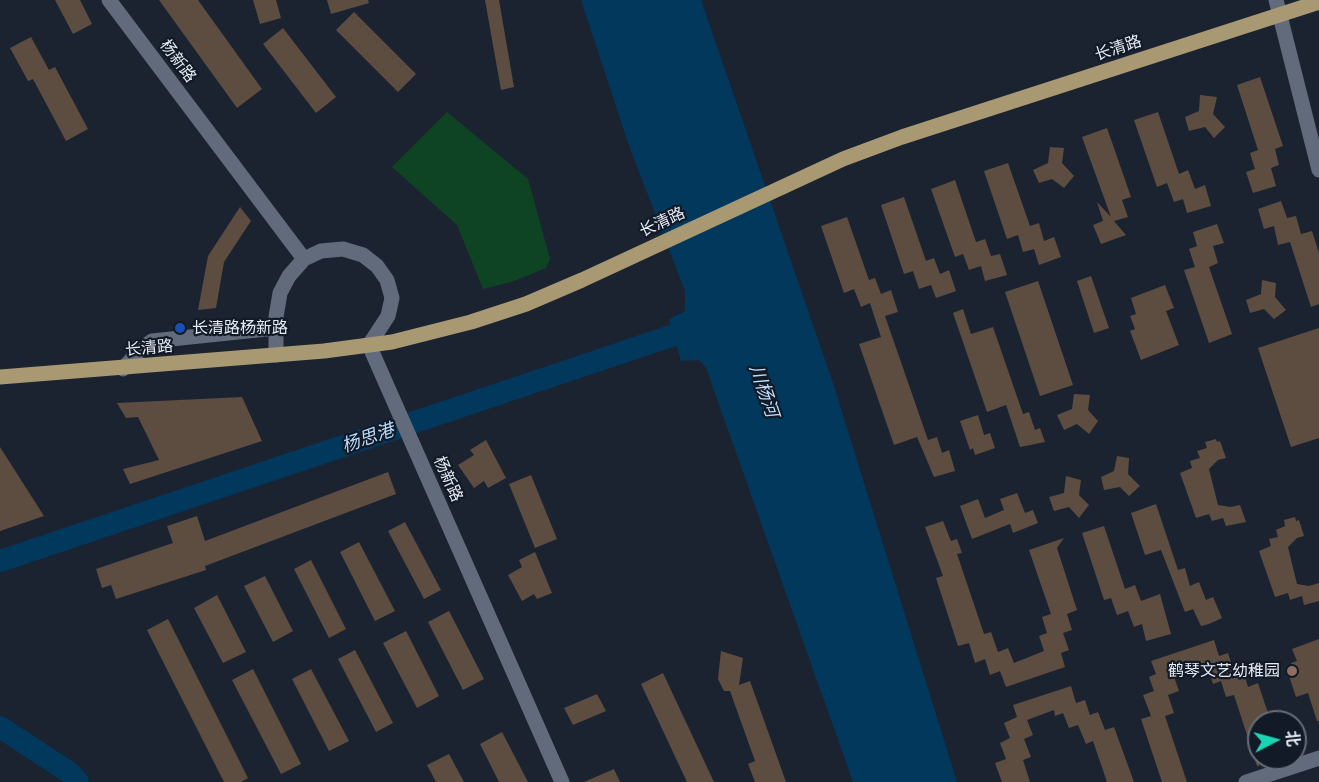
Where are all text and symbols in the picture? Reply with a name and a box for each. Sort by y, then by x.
street label: 长清路 [1092,31,1144,65]
street label: 杨新路 [156,36,200,86]
street label: 长清路 [636,203,688,241]
place label: 长清路杨新路 [192,318,288,338]
marker: 长清路杨新路 [173,321,187,335]
street label: 长清路 [124,336,174,360]
water label: 川杨河 [745,362,783,420]
water label: 杨思港 [339,419,397,457]
street label: 杨新路 [429,453,467,505]
place label: 鹤琴文艺幼稚园 [1168,661,1280,681]
marker: 鹤琴文艺幼稚园 [1285,664,1299,678]
north arrow [1247,710,1307,770]
text: 北 [1283,729,1303,747]

